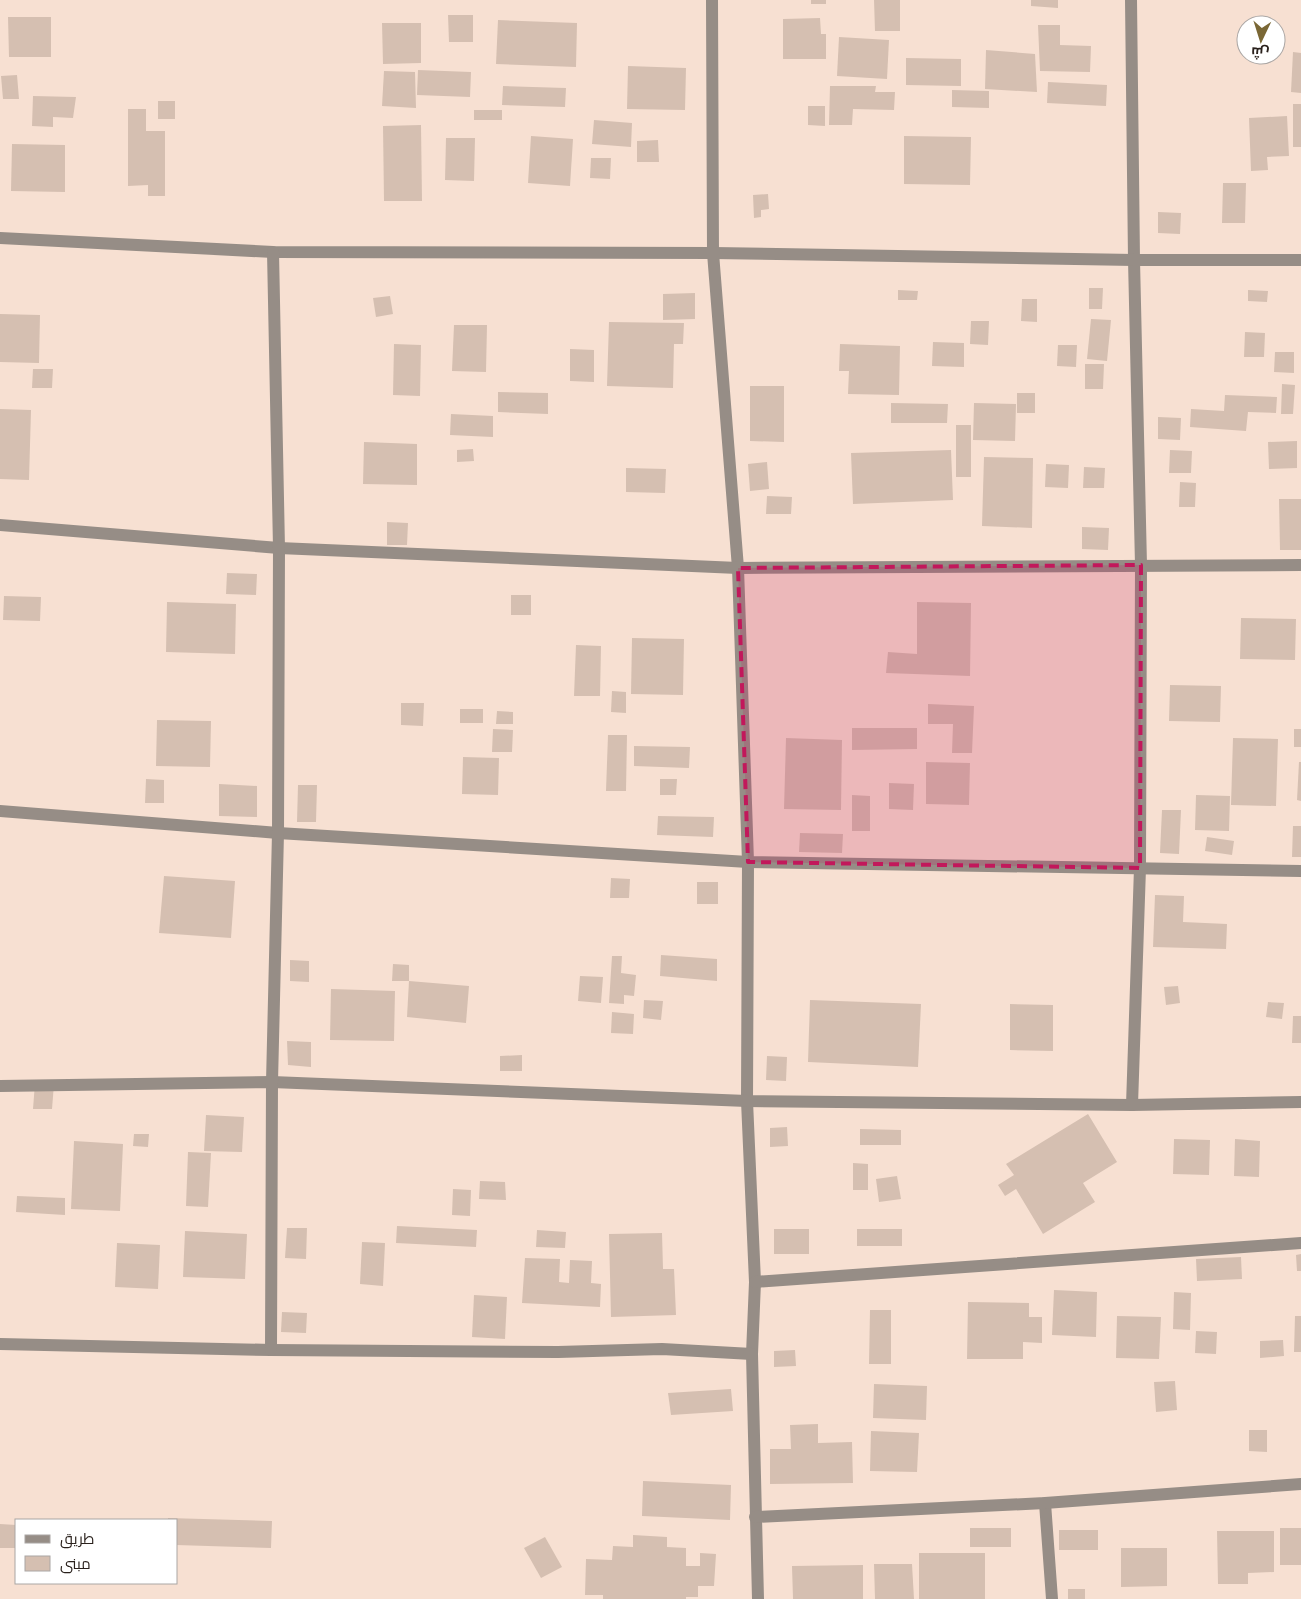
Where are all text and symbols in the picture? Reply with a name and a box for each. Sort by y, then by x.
north arrow [1236,15,1286,65]
text: ش [1251,43,1270,62]
legend [15,1519,178,1584]
text: طريق [60,1530,94,1549]
text: مبنى [60,1555,91,1574]

